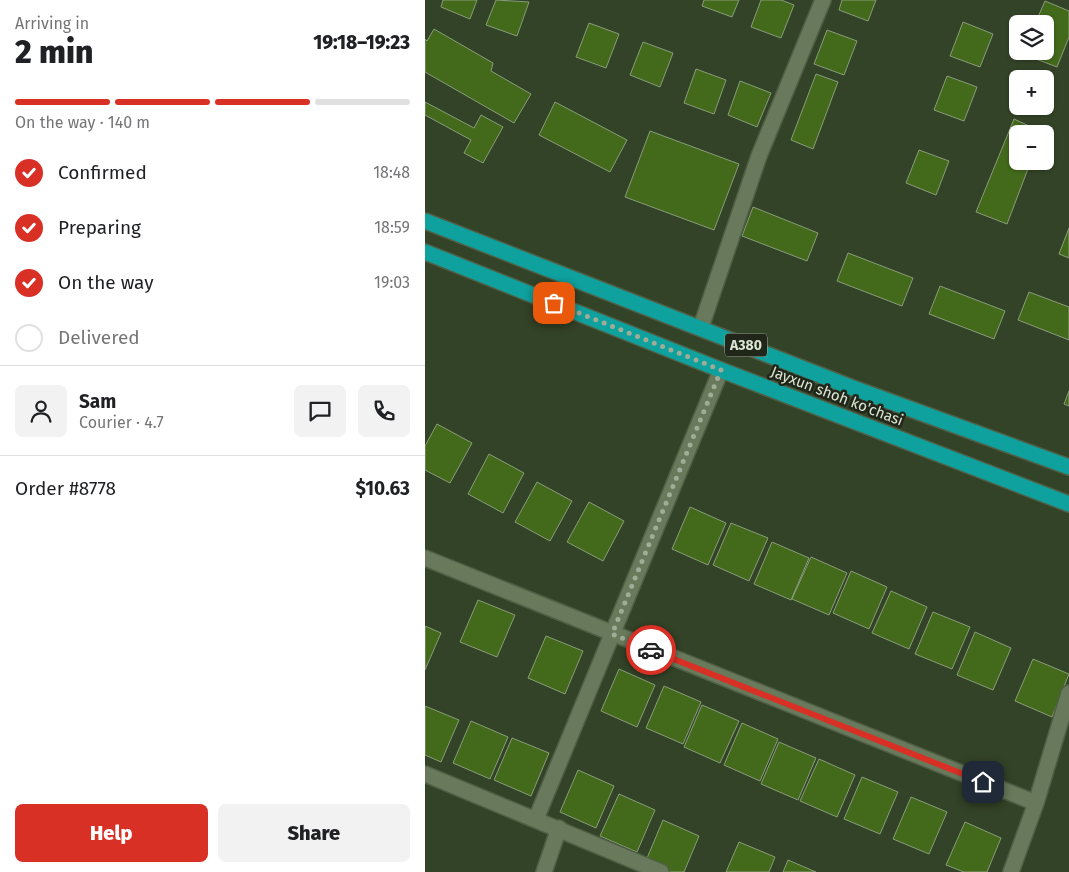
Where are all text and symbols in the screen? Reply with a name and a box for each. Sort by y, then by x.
text: Arriving in [15,14,89,33]
map controls [1009,15,1054,170]
button: layers [1009,15,1054,60]
text: 19:18–19:23 [313,31,410,54]
text: 2 min [15,33,93,71]
button: + [1009,70,1054,115]
text: On the way · 140 m [15,113,150,132]
button: − [1009,125,1054,170]
icon: check [15,159,43,187]
text: Confirmed [58,161,147,184]
text: 18:48 [373,163,410,182]
icon: check [15,214,43,242]
text: Preparing [58,216,141,239]
text: 18:59 [374,218,410,237]
icon: check [15,269,43,297]
text: On the way [58,271,154,294]
text: 19:03 [374,273,410,292]
pin [533,282,575,324]
icon: bag [540,289,568,317]
text: Delivered [58,326,140,349]
road number: A380 [725,334,767,356]
street label: Jayxun shoh ko'chasi [768,362,906,430]
button: person [15,385,67,437]
button: chat [294,385,346,437]
button: phone [358,385,410,437]
text: Sam [79,390,116,413]
text: Courier · 4.7 [79,413,164,432]
text: Order #8778 [15,477,116,500]
text: $10.63 [356,477,410,500]
courier [626,625,676,675]
icon: car [637,636,665,664]
pin [962,761,1004,803]
icon: home [969,768,997,796]
button: Help [15,804,208,862]
button: Share [218,804,410,862]

